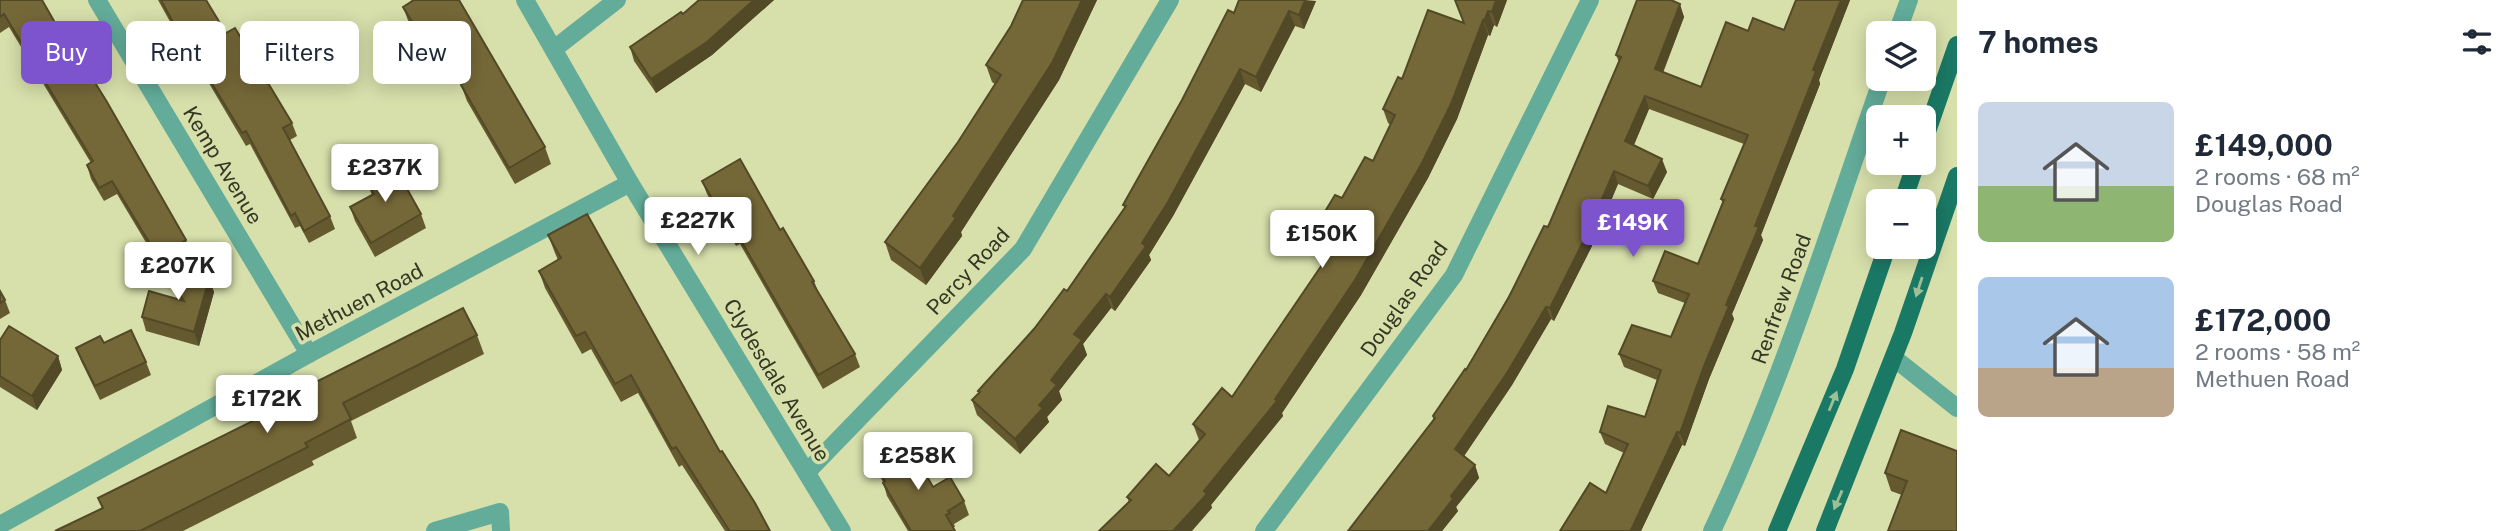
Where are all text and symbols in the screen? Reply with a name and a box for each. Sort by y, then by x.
chip: Buy [21,21,112,84]
chip: Rent [126,21,226,84]
chip: Filters [240,21,359,84]
chip: New [373,21,471,84]
map controls [1866,21,1936,259]
button: layers [1866,21,1936,91]
icon: filters [2458,23,2496,61]
text: 7 homes [1978,24,2099,60]
street label: Kemp Avenue [178,101,268,229]
button: + [1866,105,1936,175]
text: £149,000 [2195,127,2333,163]
icon: home [2034,130,2118,214]
pin: £237K [336,144,434,204]
text: £237K [347,153,423,180]
text: 2 rooms · 68 m² [2195,163,2360,190]
button: − [1866,189,1936,259]
text: Douglas Road [2195,190,2343,217]
pin: £227K [649,198,747,257]
pin: £149K [1584,200,1682,259]
text: £227K [660,206,736,233]
text: £149K [1597,208,1669,235]
pin: £150K [1273,210,1371,270]
text: £150K [1286,219,1358,246]
street label: Percy Road [921,222,1015,320]
street label: Renfrew Road [1746,230,1816,368]
street label: Douglas Road [1355,237,1453,361]
pin: £207K [129,243,227,302]
text: £207K [141,251,215,278]
street label: Methuen Road [291,258,427,346]
one-way arrow [1913,276,1923,297]
street label: Clydesdale Avenue [719,294,835,466]
text: £172,000 [2195,302,2331,338]
icon: home [2034,305,2118,389]
text: 2 rooms · 58 m² [2195,338,2360,365]
text: Methuen Road [2195,365,2350,392]
pin: £172K [218,376,316,435]
text: £172K [232,384,302,411]
one-way arrow [1827,390,1838,411]
pin: £258K [869,433,967,492]
text: £258K [880,441,956,468]
one-way arrow [1833,489,1844,510]

